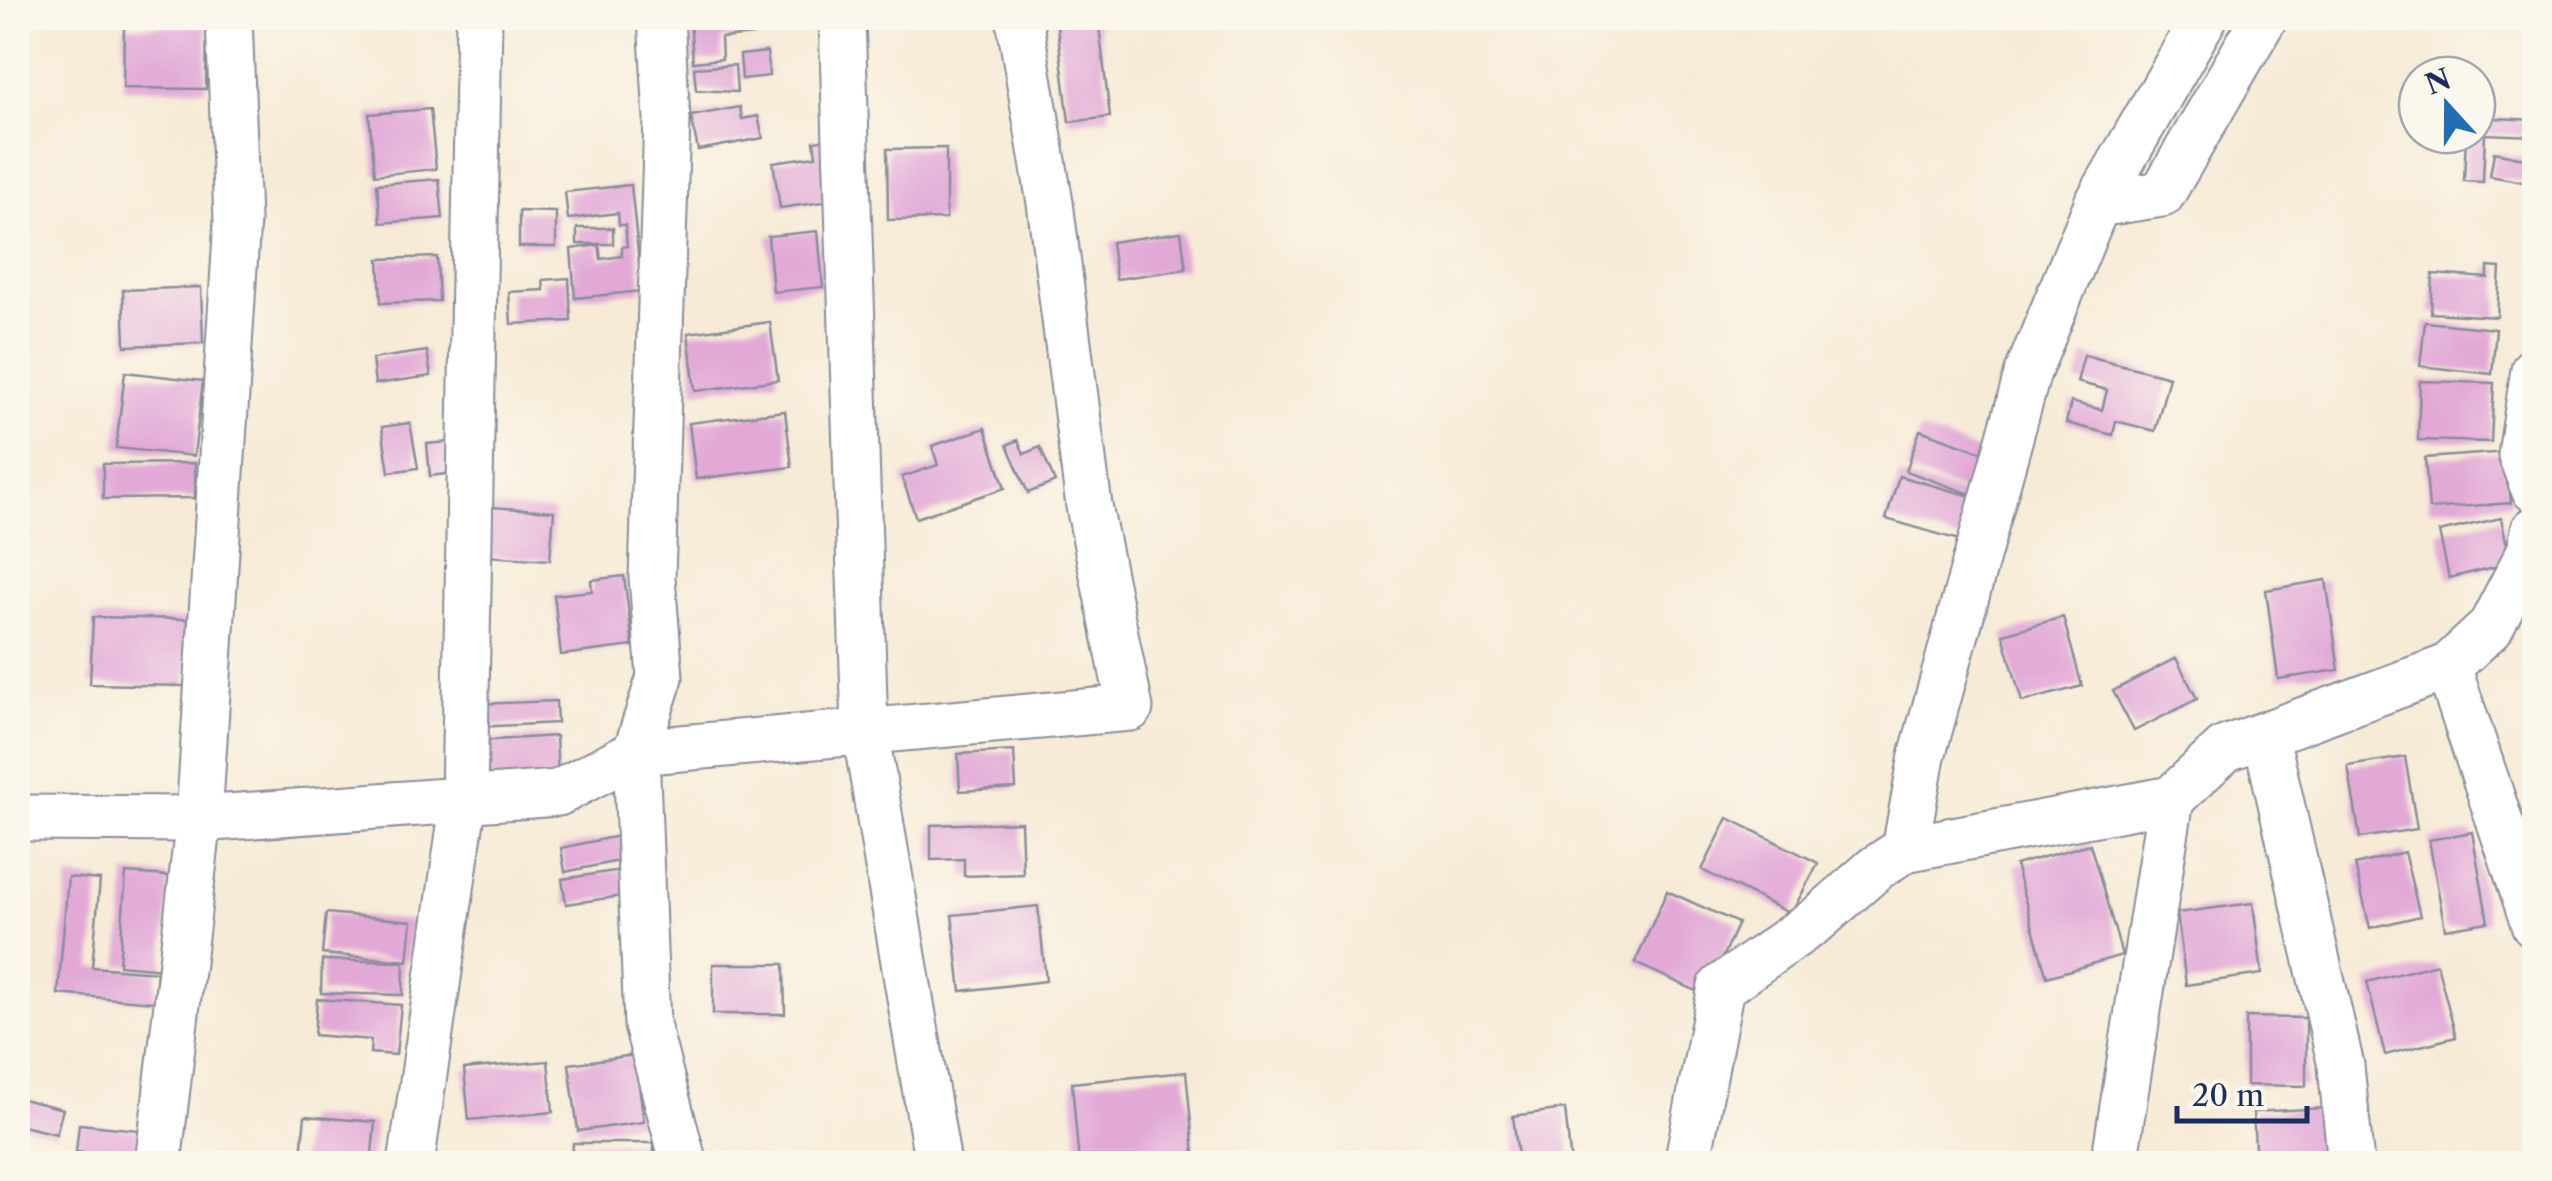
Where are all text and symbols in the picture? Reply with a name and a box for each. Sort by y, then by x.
north arrow [2397,55,2497,155]
text: N [2421,61,2455,102]
scale bar [2177,1061,2307,1123]
text: 20 m [2192,1077,2264,1114]

